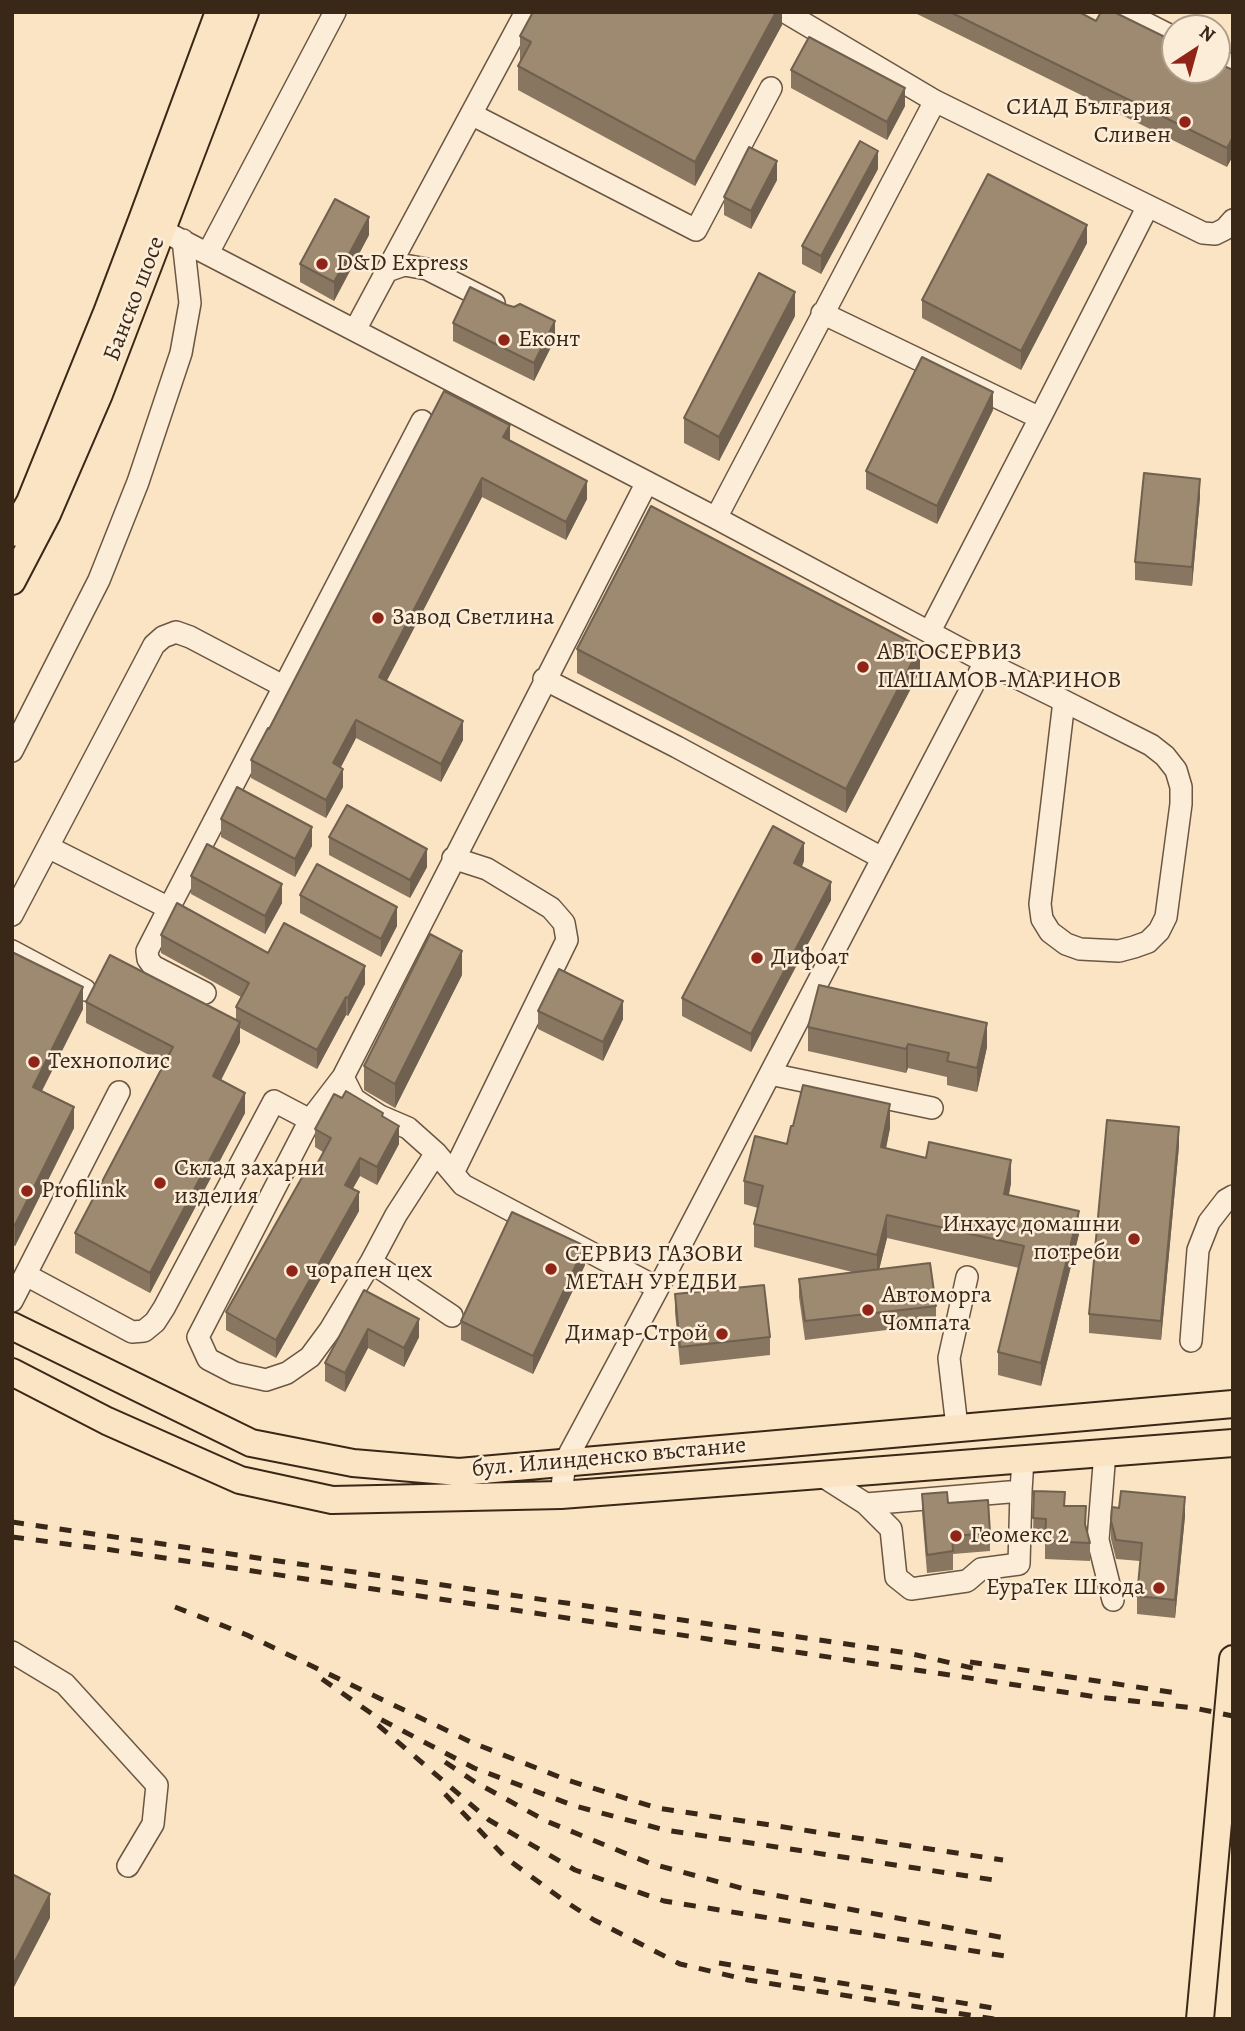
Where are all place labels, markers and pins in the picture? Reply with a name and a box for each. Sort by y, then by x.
place label: СИАД България Сливен [1006,94,1171,150]
marker: СИАД България Сливен [1177,114,1193,130]
place label: D&D Express [336,250,469,278]
marker: D&D Express [314,256,330,272]
place label: Еконт [518,326,580,354]
marker: Еконт [496,332,512,348]
place label: Завод Светлина [392,604,554,632]
marker: Завод Светлина [370,610,386,626]
place label: АВТОСЕРВИЗ ПАШАМОВ-МАРИНОВ [877,639,1121,695]
marker: АВТОСЕРВИЗ ПАШАМОВ-МАРИНОВ [855,659,871,675]
place label: Дифоат [771,944,849,972]
marker: Дифоат [749,950,765,966]
place label: Технополис [48,1048,170,1076]
marker: Технополис [26,1054,42,1070]
place label: Склад захарни изделия [174,1155,325,1211]
marker: Склад захарни изделия [152,1175,168,1191]
place label: Profilink [41,1177,127,1205]
marker: Profilink [19,1183,35,1199]
place label: Инхаус домашни потреби [942,1211,1120,1267]
marker: Инхаус домашни потреби [1126,1231,1142,1247]
place label: СЕРВИЗ ГАЗОВИ МЕТАН УРЕДБИ [565,1241,743,1297]
place label: чорапен цех [306,1257,432,1285]
marker: СЕРВИЗ ГАЗОВИ МЕТАН УРЕДБИ [543,1261,559,1277]
marker: чорапен цех [284,1263,300,1279]
place label: Автоморга Чомпата [882,1282,992,1338]
marker: Автоморга Чомпата [860,1302,876,1318]
place label: Димар-Строй [565,1320,708,1348]
marker: Димар-Строй [714,1326,730,1342]
place label: Геомекс 2 [970,1522,1069,1550]
marker: Геомекс 2 [948,1528,964,1544]
place label: ЕураТек Шкода [986,1574,1145,1602]
marker: ЕураТек Шкода [1151,1580,1167,1596]

